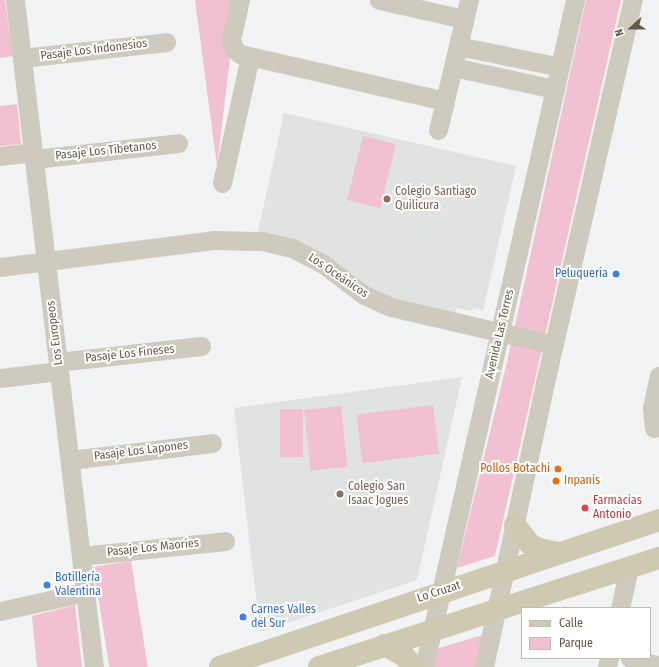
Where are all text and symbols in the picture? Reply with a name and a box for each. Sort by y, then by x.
north arrow [611,8,651,48]
text: N [612,27,627,38]
street label: Pasaje Los Indonesios [40,36,148,64]
street label: Pasaje Los Tibetanos [55,139,157,163]
place label: Colegio Santiago Quilicura [395,185,477,213]
marker: Colegio Santiago Quilicura [382,194,392,204]
street label: Los Oceánicos [305,251,371,301]
place label: Peluquería [555,267,608,281]
marker: Peluquería [611,269,621,279]
street label: Avenida Las Torres [483,288,517,380]
street label: Los Europeos [44,300,66,366]
street label: Pasaje Los Fineses [85,342,175,366]
street label: Pasaje Los Lapones [93,438,189,464]
place label: Pollos Botachi [480,462,550,476]
marker: Pollos Botachi [553,464,563,474]
place label: Inpanis [564,474,600,488]
marker: Inpanis [551,476,561,486]
place label: Colegio San Isaac Jogues [348,480,408,508]
marker: Colegio San Isaac Jogues [335,489,345,499]
place label: Farmacias Antonio [593,494,642,522]
marker: Farmacias Antonio [580,503,590,513]
street label: Pasaje Los Maoríes [106,536,200,560]
place label: Botillería Valentina [55,571,101,599]
street label: Lo Cruzat [415,578,463,606]
marker: Botillería Valentina [42,580,52,590]
place label: Carnes Valles del Sur [251,603,316,631]
legend [521,607,651,659]
marker: Carnes Valles del Sur [238,612,248,622]
text: Calle [559,616,583,630]
text: Parque [559,636,593,650]

